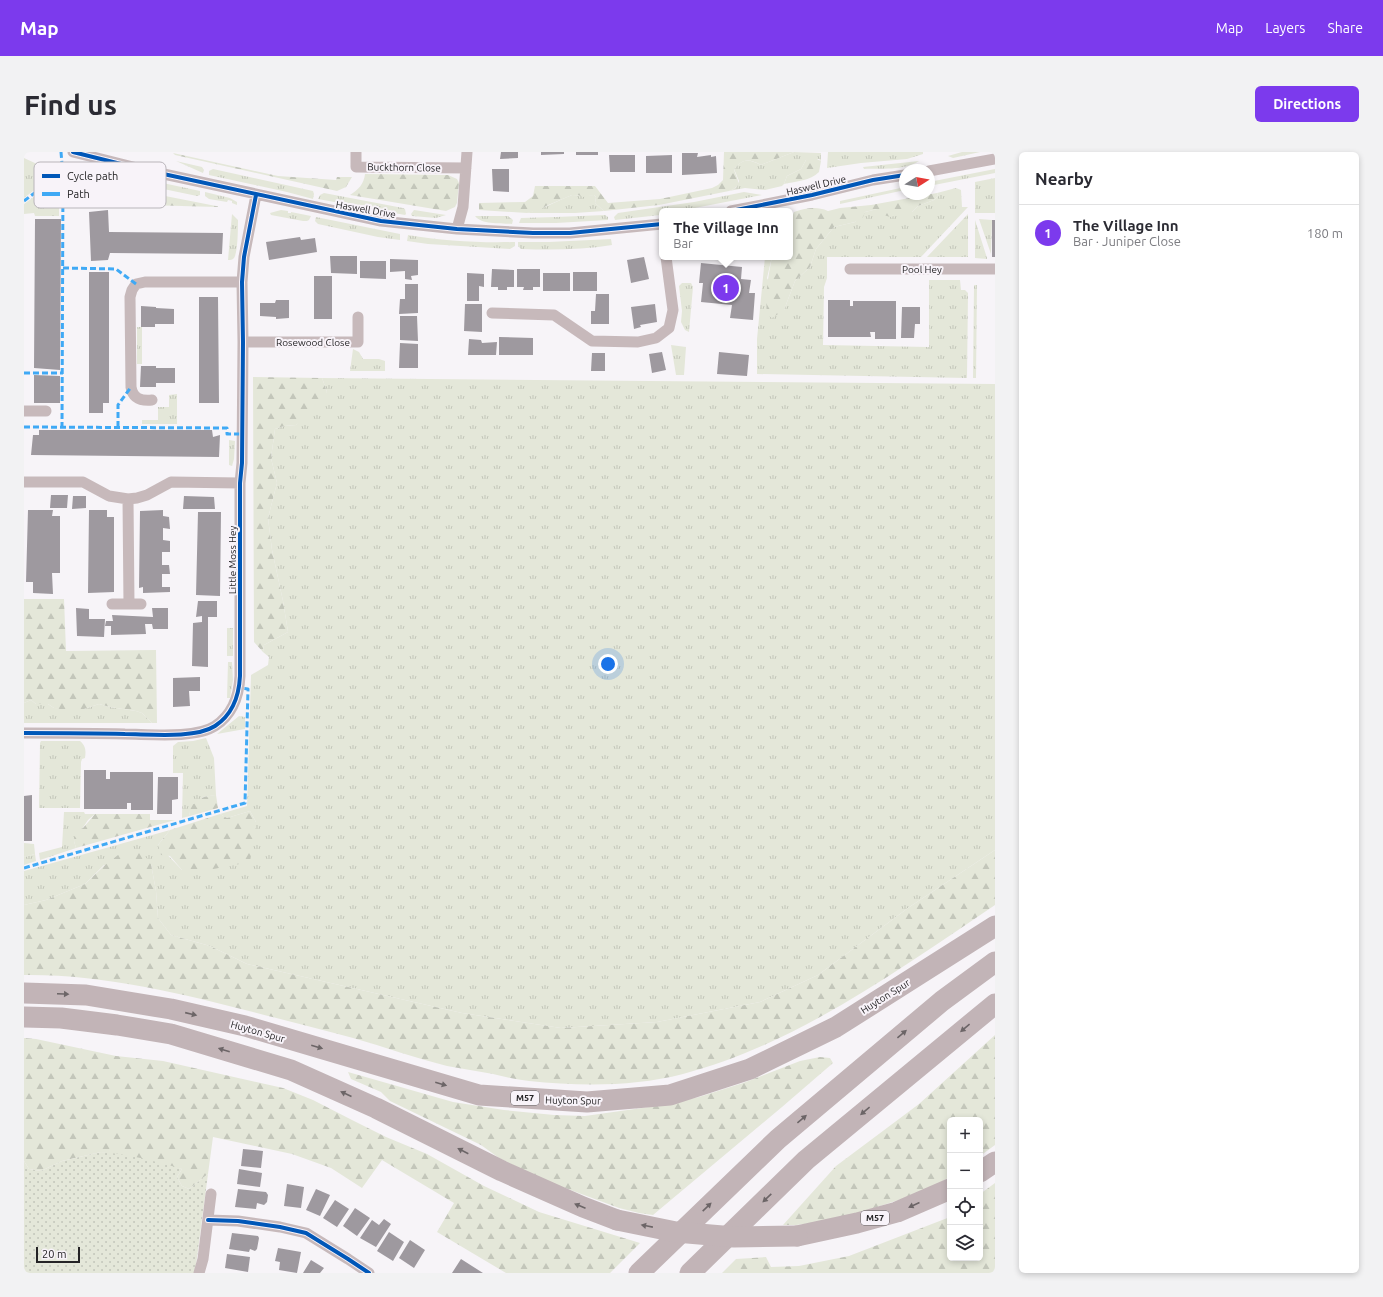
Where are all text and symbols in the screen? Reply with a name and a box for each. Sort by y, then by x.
text: Map [20,17,59,39]
text: Map [1216,20,1243,36]
text: Layers [1265,20,1305,36]
text: Share [1327,20,1363,36]
button: Directions [1255,86,1359,122]
text: Find us [24,89,117,120]
street label: Buckthorn Close [367,161,441,174]
legend [34,162,166,208]
north arrow [899,164,935,200]
text: Nearby [1035,169,1093,188]
text: Cycle path [67,170,118,182]
street label: Haswell Drive [785,173,847,198]
text: Path [67,188,90,200]
street label: Haswell Drive [335,199,397,220]
popup [659,208,793,260]
text: The Village Inn [1073,217,1179,234]
text: The Village Inn [673,219,779,236]
text: 1 [1044,226,1052,240]
text: 180 m [1307,226,1343,240]
text: Bar · Juniper Close [1073,234,1181,248]
text: Bar [673,236,693,250]
street label: Pool Hey [902,264,942,275]
pin: 1 [713,273,739,303]
street label: Rosewood Close [276,337,350,348]
street label: Little Moss Hey [227,526,238,594]
your location [598,654,618,674]
street label: Huyton Spur [859,977,912,1016]
one-way arrow [57,991,70,997]
one-way arrow [185,1011,197,1017]
street label: Huyton Spur [230,1018,286,1045]
one-way arrow [959,1024,970,1033]
one-way arrow [896,1030,907,1039]
one-way arrow [311,1044,323,1050]
one-way arrow [218,1047,230,1053]
one-way arrow [436,1081,448,1087]
one-way arrow [339,1091,351,1097]
road number: M57 [511,1091,539,1105]
street label: Huyton Spur [545,1095,601,1106]
one-way arrow [859,1107,870,1116]
one-way arrow [797,1114,808,1123]
map controls [947,1117,983,1261]
button: + [947,1117,983,1153]
one-way arrow [457,1148,468,1154]
button: − [947,1153,983,1189]
button: locate [947,1189,983,1225]
one-way arrow [762,1193,772,1202]
one-way arrow [702,1202,712,1212]
one-way arrow [908,1202,920,1208]
one-way arrow [575,1203,586,1209]
road number: M57 [861,1211,889,1225]
one-way arrow [641,1223,653,1229]
button: layers [947,1225,983,1261]
scale bar [36,1245,80,1264]
text: 20 m [42,1248,66,1260]

